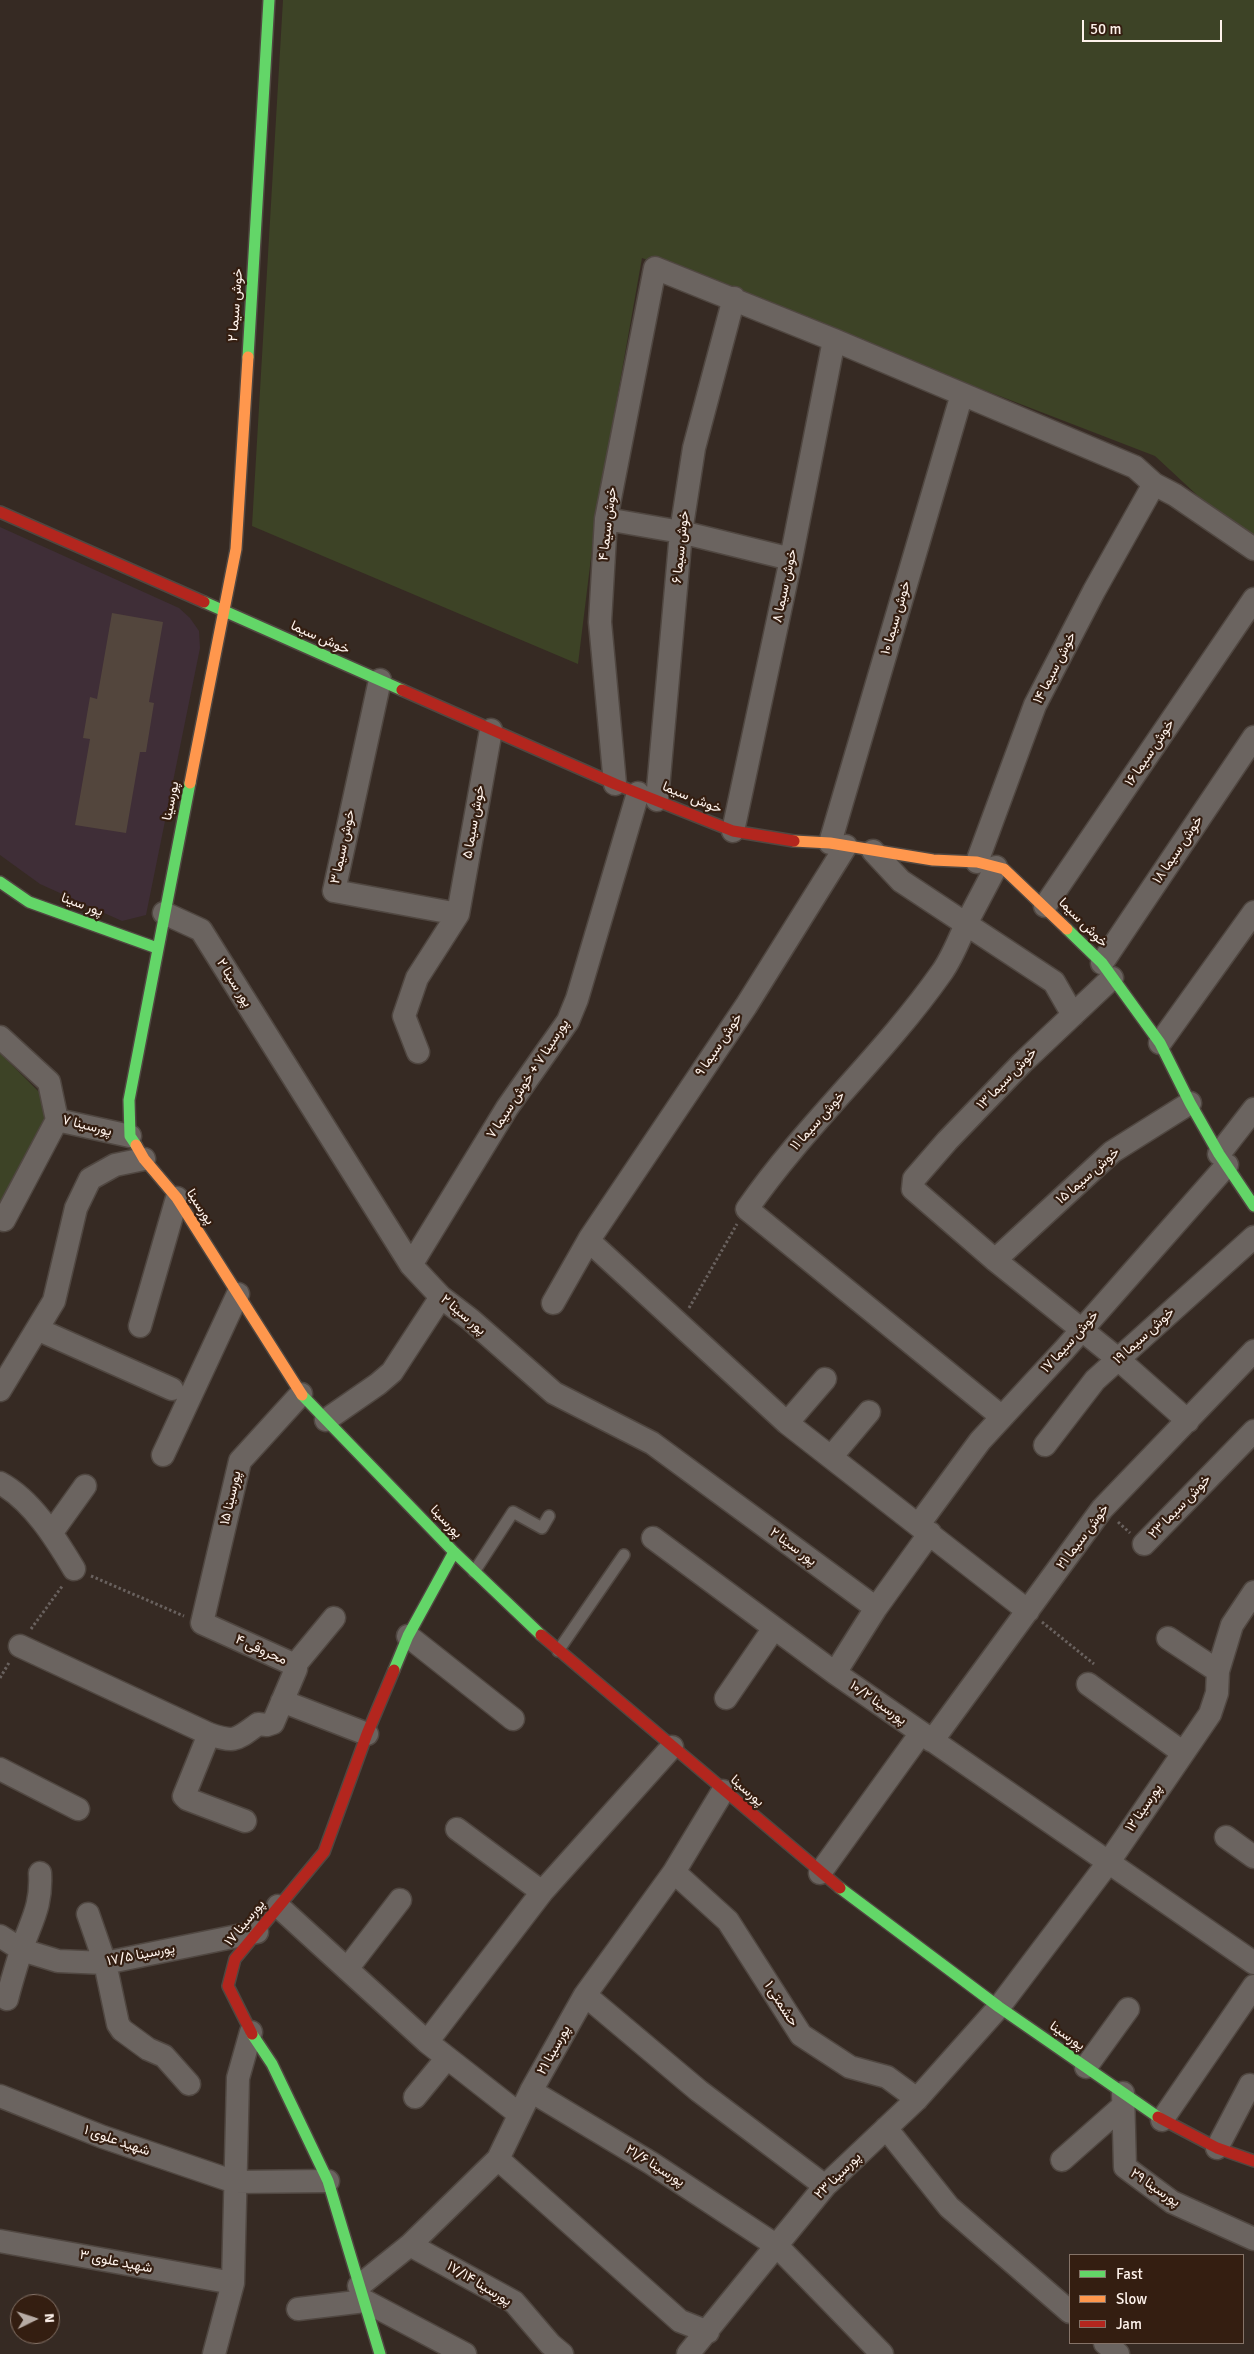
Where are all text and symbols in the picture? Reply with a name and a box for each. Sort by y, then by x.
scale bar [1084,10,1224,42]
text: 50 m [1090,20,1121,38]
street label: خوش سیما ۲ [225,268,247,342]
street label: خوش سیما ۴ [595,486,621,562]
street label: خوش سیما ۶ [669,510,693,584]
street label: خوش سیما ۸ [769,548,801,624]
street label: خوش سیما ۱۰ [877,579,915,657]
street label: خوش سیما [288,618,352,658]
street label: خوش سیما ۱۴ [1030,629,1080,707]
street label: خوش سیما ۱۶ [1122,716,1178,790]
street label: خوش سیما [660,778,724,818]
street label: پورسینا [159,780,183,822]
street label: خوش سیما ۵ [459,784,489,860]
street label: خوش سیما ۳ [327,808,359,886]
street label: خوش سیما ۱۸ [1149,813,1207,887]
street label: پور سینا [59,890,105,920]
street label: خوش سیما [1055,895,1111,951]
street label: پور سینا ۲ [213,956,255,1010]
street label: خوش سیما ۹ [692,1010,746,1080]
street label: پورسینا ۷ + خوش سیما ۷ [483,1016,573,1142]
street label: خوش سیما ۱۳ [973,1045,1041,1113]
street label: خوش سیما ۱۱ [787,1088,849,1154]
street label: پورسینا ۷ [60,1112,114,1140]
street label: خوش سیما ۱۵ [1053,1144,1123,1208]
street label: پورسینا [182,1186,218,1228]
street label: پور سینا ۲ [437,1291,489,1339]
street label: خوش سیما ۱۹ [1110,1304,1178,1368]
street label: خوش سیما ۱۷ [1038,1307,1102,1377]
street label: پورسینا ۱۵ [217,1469,245,1527]
street label: خوش سیما ۲۳ [1145,1471,1215,1543]
street label: خوش سیما ۲۱ [1053,1501,1113,1573]
street label: پورسینا [426,1502,466,1542]
street label: پور سینا ۲ [766,1524,820,1570]
street label: محروقی ۴ [232,1631,290,1669]
street label: پورسینا ۱۰/۲ [846,1677,910,1729]
street label: پورسینا [727,1772,767,1810]
street label: پورسینا ۱۲ [1122,1781,1166,1835]
street label: پورسینا ۱۷ [221,1896,269,1950]
street label: پورسینا ۱۷/۵ [105,1940,177,1970]
street label: حشمتی ۱ [760,1978,802,2030]
street label: پورسینا [1046,2018,1088,2054]
street label: پورسینا ۲۱ [534,2022,574,2078]
street label: شهید علوی ۱ [82,2122,152,2160]
street label: پورسینا ۲۱/۶ [622,2141,688,2191]
street label: پورسینا ۲۳ [811,2149,865,2203]
street label: پورسینا ۲۹ [1127,2165,1183,2211]
street label: شهید علوی ۳ [78,2247,154,2277]
legend [1069,2254,1244,2344]
street label: پورسینا ۱۷/۱۴ [443,2258,515,2310]
text: Fast [1116,2265,1143,2283]
text: Slow [1116,2290,1147,2308]
north arrow [10,2294,60,2344]
text: N [41,2313,58,2323]
text: Jam [1116,2315,1142,2333]

